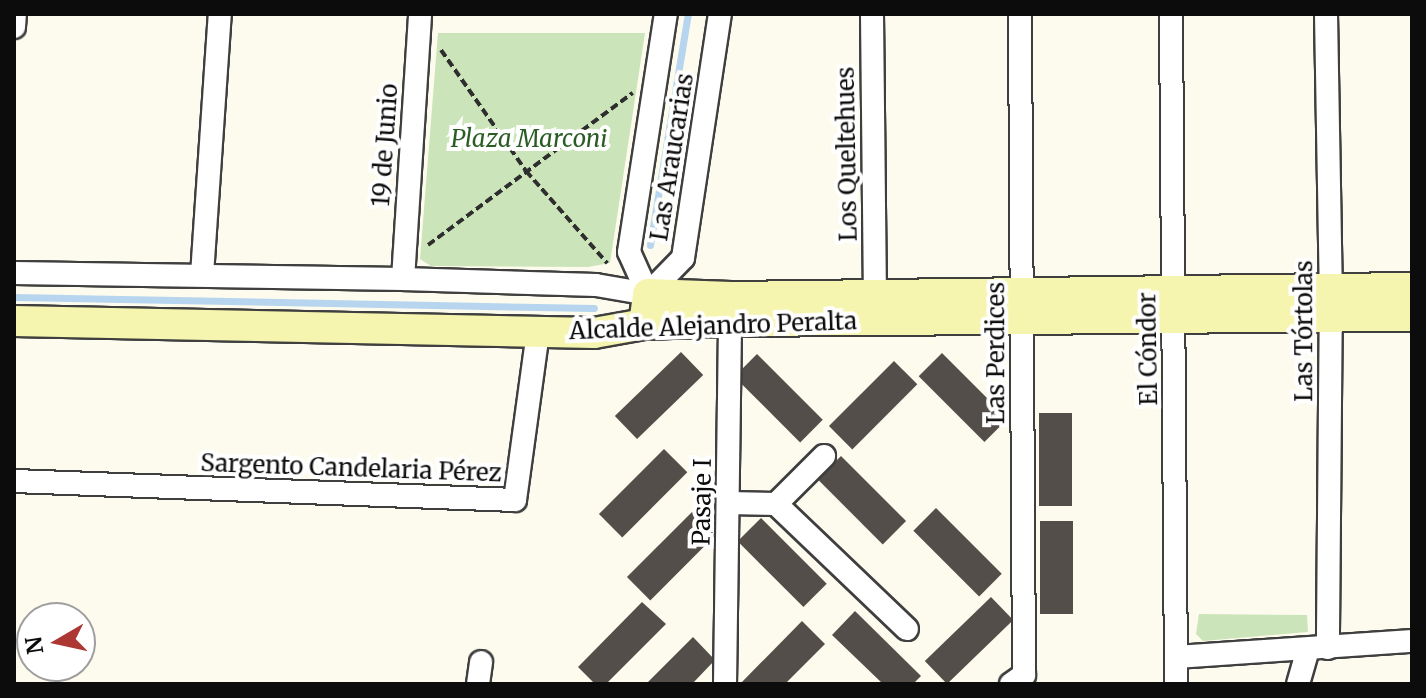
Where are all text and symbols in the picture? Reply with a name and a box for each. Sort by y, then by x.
street label: Los Queltehues [831,66,863,242]
street label: Las Araucarias [645,71,699,243]
street label: 19 de Junio [366,82,404,208]
park label: Plaza Marconi [451,125,607,153]
street label: Las Tórtolas [1290,260,1318,402]
street label: Las Perdices [982,282,1010,424]
street label: El Cóndor [1133,292,1163,406]
street label: Alcalde Alejandro Peralta [569,307,857,345]
street label: Sargento Candelaria Pérez [200,448,502,488]
street label: Pasaje I [687,458,717,546]
north arrow [16,602,96,682]
text: N [19,635,49,656]

